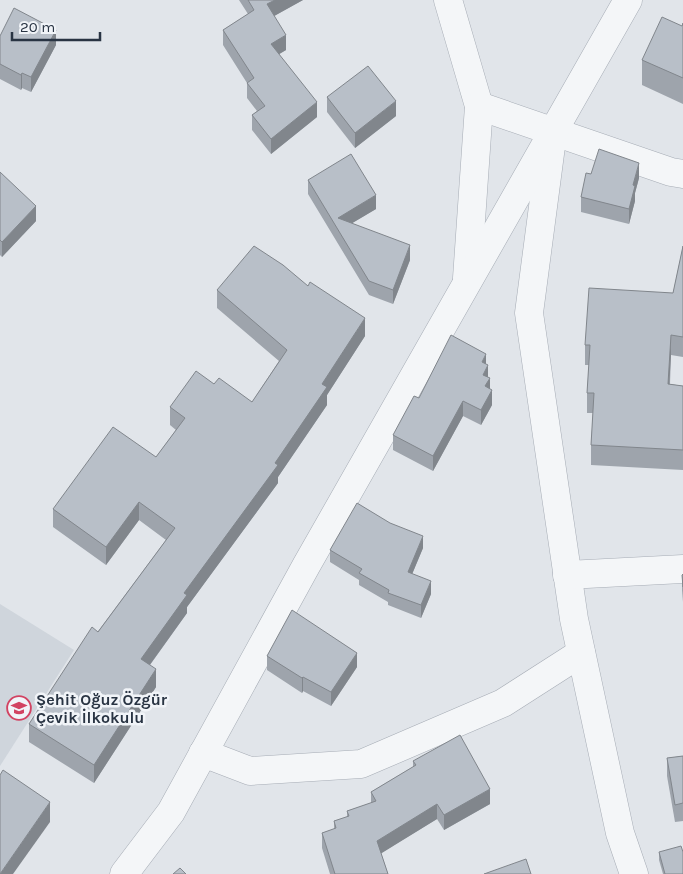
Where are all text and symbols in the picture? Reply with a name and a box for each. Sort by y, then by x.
scale bar [12,10,100,42]
text: 20 m [20,18,55,36]
place label: Şehit Oğuz Özgür Çevik İlkokulu [36,690,168,727]
school or university icon: Şehit Oğuz Özgür Çevik İlkokulu [6,695,32,721]

